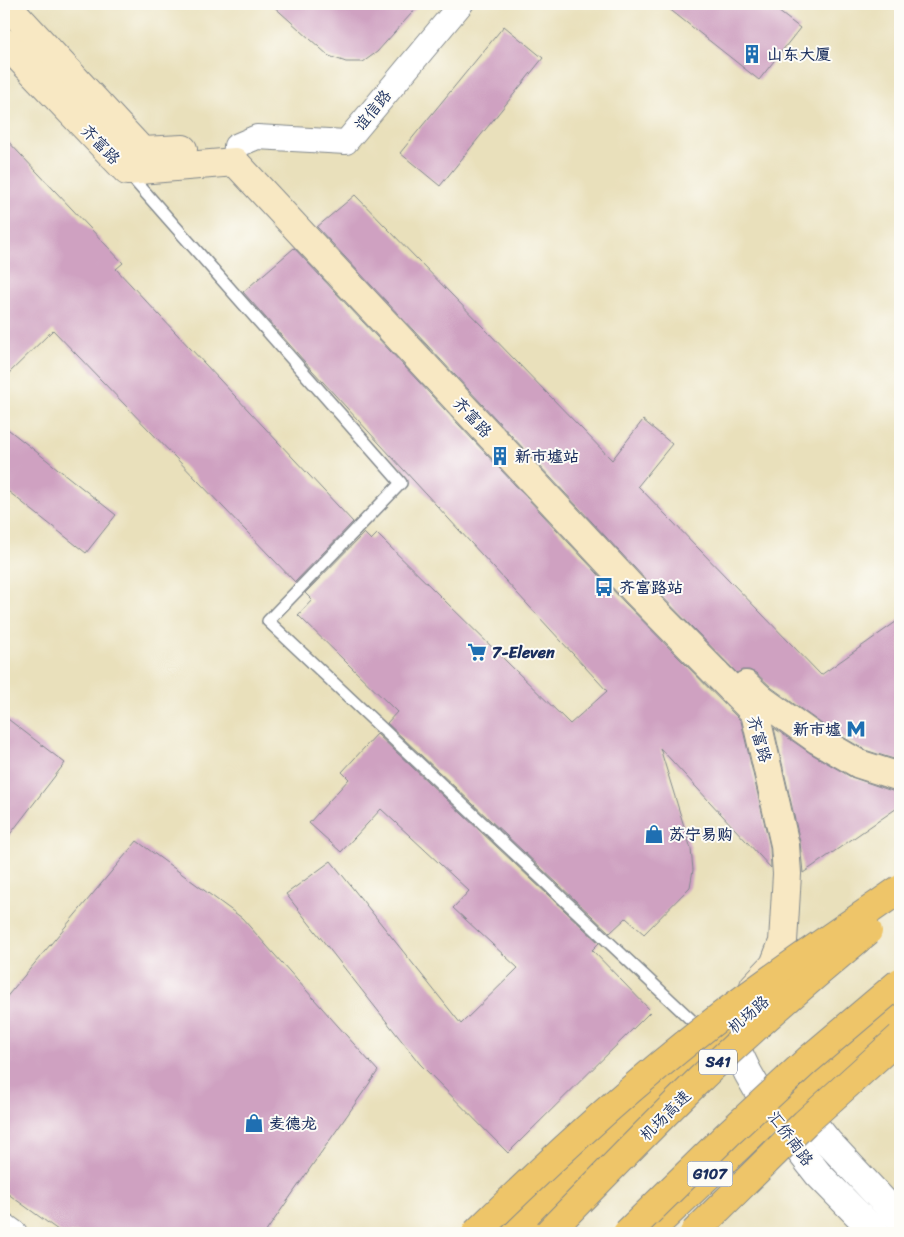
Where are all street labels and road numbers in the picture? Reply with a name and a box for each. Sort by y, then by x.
street label: 谊信路 [346,83,399,138]
street label: 齐富路 [74,117,128,172]
street label: 齐富路 [446,390,500,445]
street label: 齐富路 [739,712,780,766]
street label: 机场路 [721,988,776,1041]
road number: S41 [699,1050,737,1074]
street label: 机场高速 [632,1082,698,1148]
street label: 汇侨南路 [760,1104,821,1173]
road number: G107 [688,1162,732,1186]

